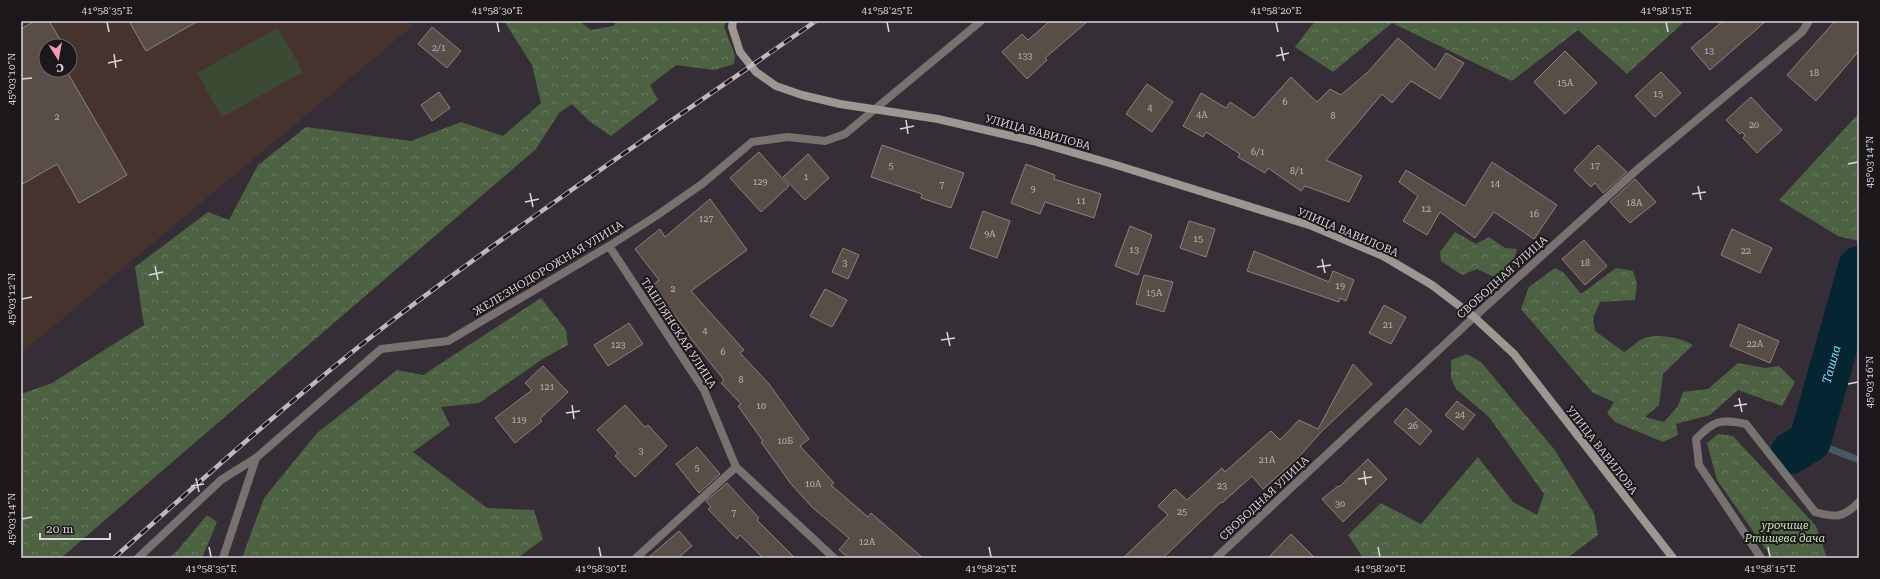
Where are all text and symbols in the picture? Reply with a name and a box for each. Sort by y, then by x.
text: 41°58'35"E [81,5,133,16]
text: 41°58'30"E [471,5,523,16]
text: 41°58'25"E [861,5,913,16]
text: 41°58'20"E [1250,5,1302,16]
text: 41°58'15"E [1640,5,1692,16]
north arrow [38,38,78,78]
house number: 2/1 [432,43,446,53]
house number: 13 [1704,46,1714,56]
house number: 133 [1017,51,1033,61]
text: 45°03'10"N [6,53,17,105]
text: С [55,60,65,74]
house number: 18 [1809,68,1819,78]
house number: 15А [1557,78,1574,88]
house number: 15 [1653,89,1663,99]
house number: 6 [1282,97,1288,107]
house number: 4 [1147,103,1153,113]
house number: 4А [1196,110,1208,120]
house number: 8 [1330,111,1336,121]
house number: 2 [54,112,60,122]
street label: УЛИЦА ВАВИЛОВА [984,112,1092,153]
house number: 20 [1749,120,1759,130]
text: 45°03'14"N [1864,136,1875,188]
house number: 6/1 [1251,147,1265,157]
house number: 5 [888,161,894,171]
house number: 17 [1590,161,1600,171]
house number: 8/1 [1290,166,1304,176]
house number: 1 [803,172,809,182]
house number: 129 [752,177,768,187]
house number: 14 [1490,179,1500,189]
house number: 7 [939,180,945,190]
house number: 9 [1030,184,1036,194]
house number: 11 [1076,196,1086,206]
house number: 18А [1626,198,1643,208]
house number: 12 [1421,204,1431,214]
street label: УЛИЦА ВАВИЛОВА [1295,205,1401,260]
house number: 16 [1529,209,1539,219]
house number: 127 [698,214,714,224]
street label: ЖЕЛЕЗНОДОРОЖНАЯ УЛИЦА [471,218,626,319]
house number: 9А [984,229,996,239]
street label: СВОБОДНАЯ УЛИЦА [1454,233,1551,322]
house number: 15 [1193,234,1203,244]
house number: 13 [1129,245,1139,255]
house number: 22 [1741,246,1751,256]
house number: 3 [842,258,848,268]
house number: 18 [1580,258,1590,268]
text: 45°03'12"N [6,273,17,325]
street label: ТАШЛЯНСКАЯ УЛИЦА [638,276,719,391]
house number: 19 [1335,281,1345,291]
house number: 2 [670,284,676,294]
house number: 15А [1146,288,1163,298]
house number: 21 [1383,320,1393,330]
house number: 4 [702,326,708,336]
house number: 22А [1747,339,1764,349]
house number: 123 [610,340,626,350]
water label: Ташла [1819,344,1844,385]
house number: 6 [720,347,726,357]
text: 45°03'16"N [1864,356,1875,408]
house number: 8 [738,375,744,385]
house number: 121 [539,382,555,392]
house number: 10 [756,401,766,411]
street label: УЛИЦА ВАВИЛОВА [1563,403,1640,497]
house number: 24 [1455,410,1465,420]
house number: 119 [511,415,527,425]
house number: 26 [1408,421,1418,431]
house number: 10Б [777,436,793,446]
house number: 3 [638,446,644,456]
street label: СВОБОДНАЯ УЛИЦА [1217,453,1312,543]
house number: 21А [1259,455,1276,465]
house number: 5 [694,463,700,473]
house number: 10А [805,479,822,489]
house number: 23 [1217,481,1227,491]
text: 45°03'14"N [6,493,17,545]
house number: 30 [1335,499,1345,509]
house number: 25 [1177,507,1187,517]
house number: 7 [731,508,737,518]
scale bar [40,515,110,541]
park label: урочище Ртищева дача [1744,519,1826,545]
text: 20 m [46,522,73,536]
house number: 12А [859,537,876,547]
text: 41°58'35"E [185,563,237,574]
text: 41°58'30"E [575,563,627,574]
text: 41°58'25"E [965,563,1017,574]
text: 41°58'20"E [1354,563,1406,574]
text: 41°58'15"E [1744,563,1796,574]

